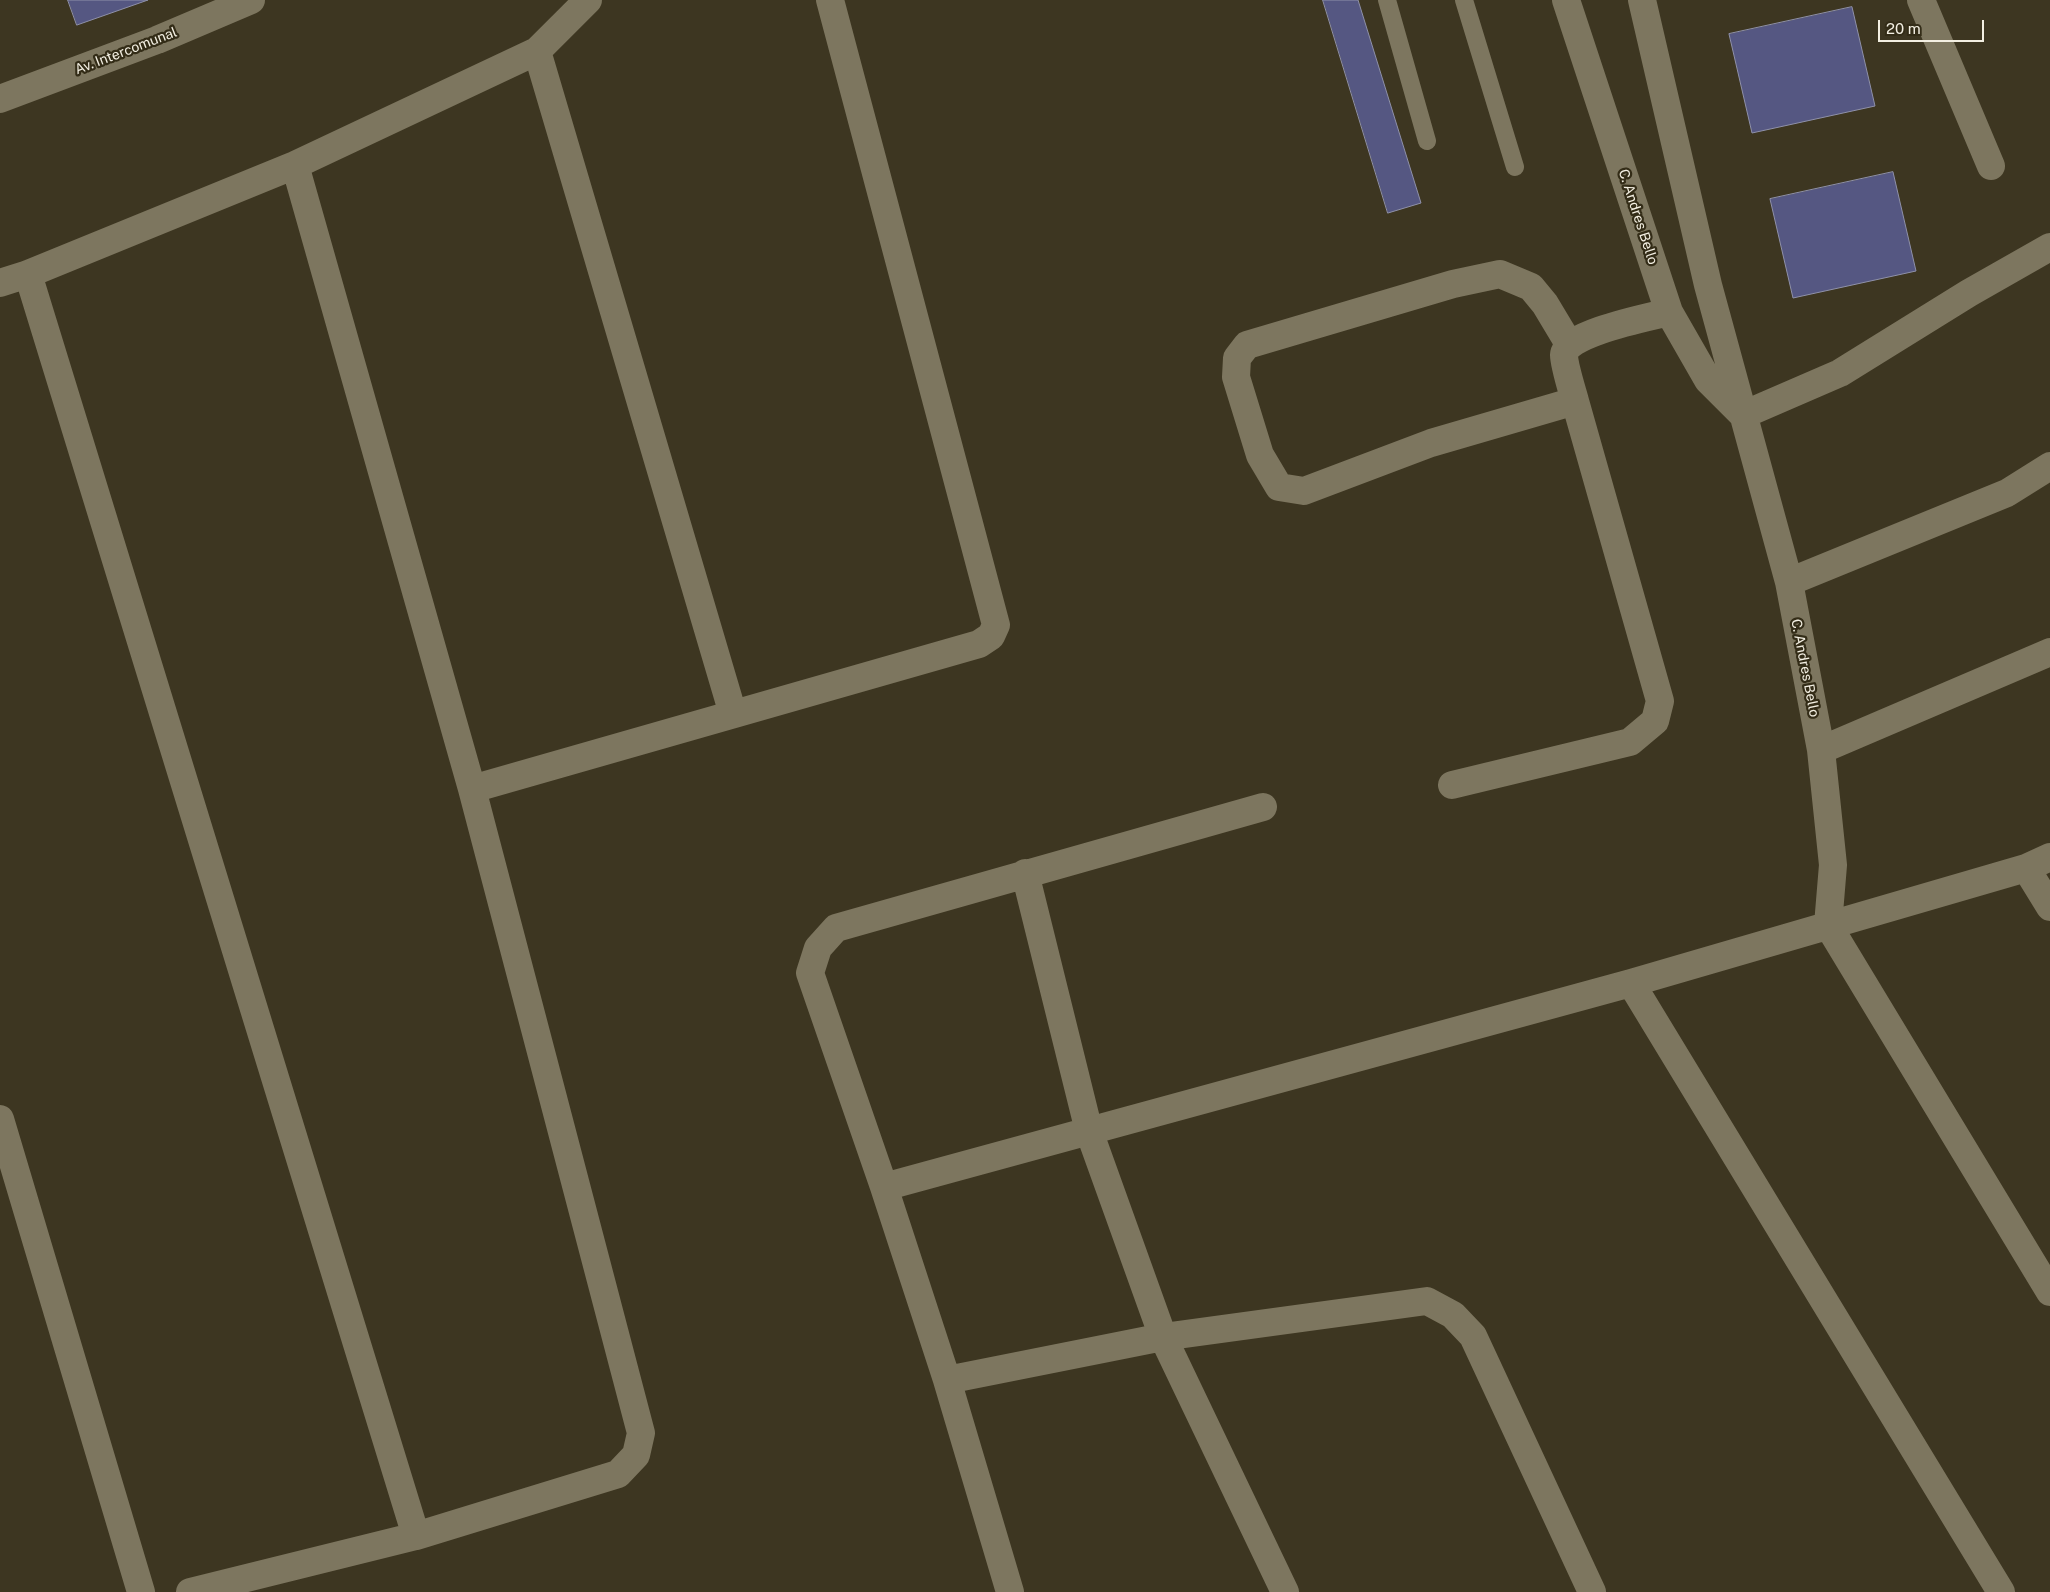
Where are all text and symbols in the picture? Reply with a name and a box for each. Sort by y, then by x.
scale bar [1880,10,1986,42]
text: 20 m [1886,20,1921,37]
street label: Av. Intercomunal [73,24,179,78]
street label: C. Andres Bello [1615,167,1661,267]
street label: C. Andres Bello [1787,618,1823,718]

